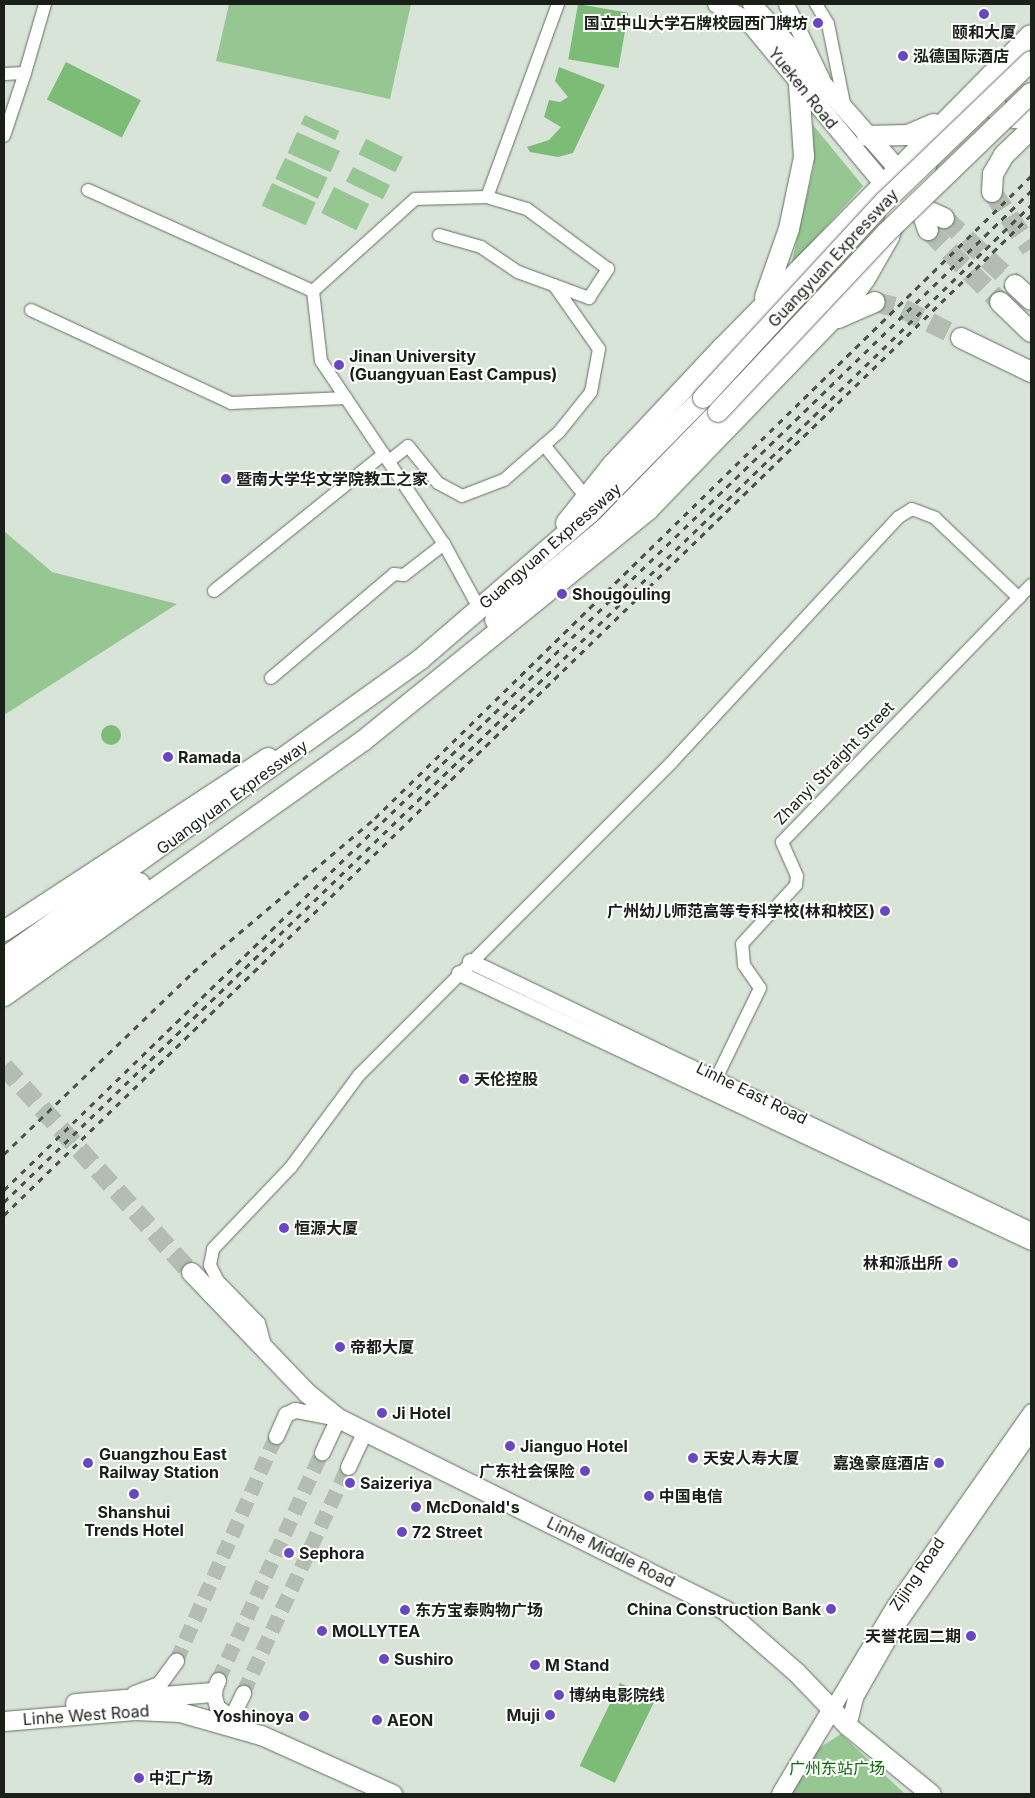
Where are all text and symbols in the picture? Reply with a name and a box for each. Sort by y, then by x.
marker: 颐和大厦 [978,8,990,20]
place label: 国立中山大学石牌校园西门牌坊 [584,13,808,33]
marker: 国立中山大学石牌校园西门牌坊 [812,17,824,29]
place label: 颐和大厦 [952,22,1016,42]
street label: Yueken Road [764,43,842,133]
place label: 泓德国际酒店 [913,46,1009,66]
marker: 泓德国际酒店 [897,50,909,62]
street label: Guangyuan Expressway [764,185,902,331]
place label: Jinan University (Guangyuan East Campus) [349,346,557,384]
marker: Jinan University (Guangyuan East Campus) [333,359,345,371]
place label: 暨南大学华文学院教工之家 [236,469,428,489]
marker: 暨南大学华文学院教工之家 [220,473,232,485]
street label: Guangyuan Expressway [475,479,625,613]
place label: Shougouling [572,584,671,604]
marker: Shougouling [556,588,568,600]
street label: Zhanyi Straight Street [770,697,898,829]
street label: Guangyuan Expressway [153,736,311,858]
place label: Ramada [178,747,241,767]
marker: Ramada [162,751,174,763]
place label: 广州幼儿师范高等专科学校(林和校区) [607,901,875,921]
marker: 广州幼儿师范高等专科学校(林和校区) [879,905,891,917]
street label: Linhe East Road [693,1058,811,1128]
place label: 天伦控股 [474,1069,538,1089]
marker: 天伦控股 [458,1073,470,1085]
place label: 恒源大厦 [294,1218,358,1238]
marker: 恒源大厦 [278,1222,290,1234]
place label: 林和派出所 [863,1253,943,1273]
marker: 林和派出所 [947,1257,959,1269]
place label: 帝都大厦 [350,1337,414,1357]
marker: 帝都大厦 [334,1341,346,1353]
place label: Ji Hotel [392,1403,451,1423]
marker: Ji Hotel [376,1407,388,1419]
place label: Jianguo Hotel [520,1436,628,1456]
marker: Jianguo Hotel [504,1440,516,1452]
place label: Guangzhou East Railway Station [99,1444,227,1482]
place label: 天安人寿大厦 [703,1448,799,1468]
marker: 天安人寿大厦 [687,1452,699,1464]
place label: 嘉逸豪庭酒店 [833,1453,929,1473]
marker: Guangzhou East Railway Station [81,1456,95,1470]
marker: 嘉逸豪庭酒店 [933,1457,945,1469]
place label: 广东社会保险 [479,1461,575,1481]
marker: 广东社会保险 [579,1465,591,1477]
place label: Saizeriya [360,1473,432,1493]
marker: Saizeriya [344,1477,356,1489]
place label: 中国电信 [659,1486,723,1506]
marker: Shanshui Trends Hotel [128,1488,140,1500]
marker: 中国电信 [643,1490,655,1502]
place label: McDonald's [426,1497,520,1517]
marker: McDonald's [410,1501,422,1513]
place label: Shanshui Trends Hotel [84,1502,184,1540]
street label: Linhe Middle Road [544,1513,678,1591]
place label: 72 Street [412,1522,483,1542]
marker: 72 Street [396,1526,408,1538]
street label: Zijing Road [886,1534,948,1614]
place label: Sephora [299,1543,364,1563]
marker: Sephora [283,1547,295,1559]
place label: China Construction Bank [627,1599,821,1619]
place label: 东方宝泰购物广场 [415,1600,543,1620]
marker: China Construction Bank [825,1603,837,1615]
marker: 东方宝泰购物广场 [399,1604,411,1616]
place label: MOLLYTEA [332,1621,420,1641]
marker: MOLLYTEA [316,1625,328,1637]
place label: 天誉花园二期 [865,1626,961,1646]
marker: 天誉花园二期 [965,1630,977,1642]
place label: Sushiro [394,1649,454,1669]
marker: Sushiro [378,1653,390,1665]
place label: M Stand [545,1655,609,1675]
marker: M Stand [529,1659,541,1671]
place label: 博纳电影院线 [569,1685,665,1705]
marker: 博纳电影院线 [553,1689,565,1701]
street label: Linhe West Road [22,1701,150,1729]
place label: Muji [506,1705,540,1725]
place label: Yoshinoya [213,1706,294,1726]
marker: Muji [544,1709,556,1721]
marker: Yoshinoya [298,1710,310,1722]
place label: AEON [387,1710,433,1730]
marker: AEON [371,1714,383,1726]
park label: 广州东站广场 [789,1758,885,1778]
place label: 中汇广场 [149,1768,213,1788]
marker: 中汇广场 [133,1772,145,1784]

